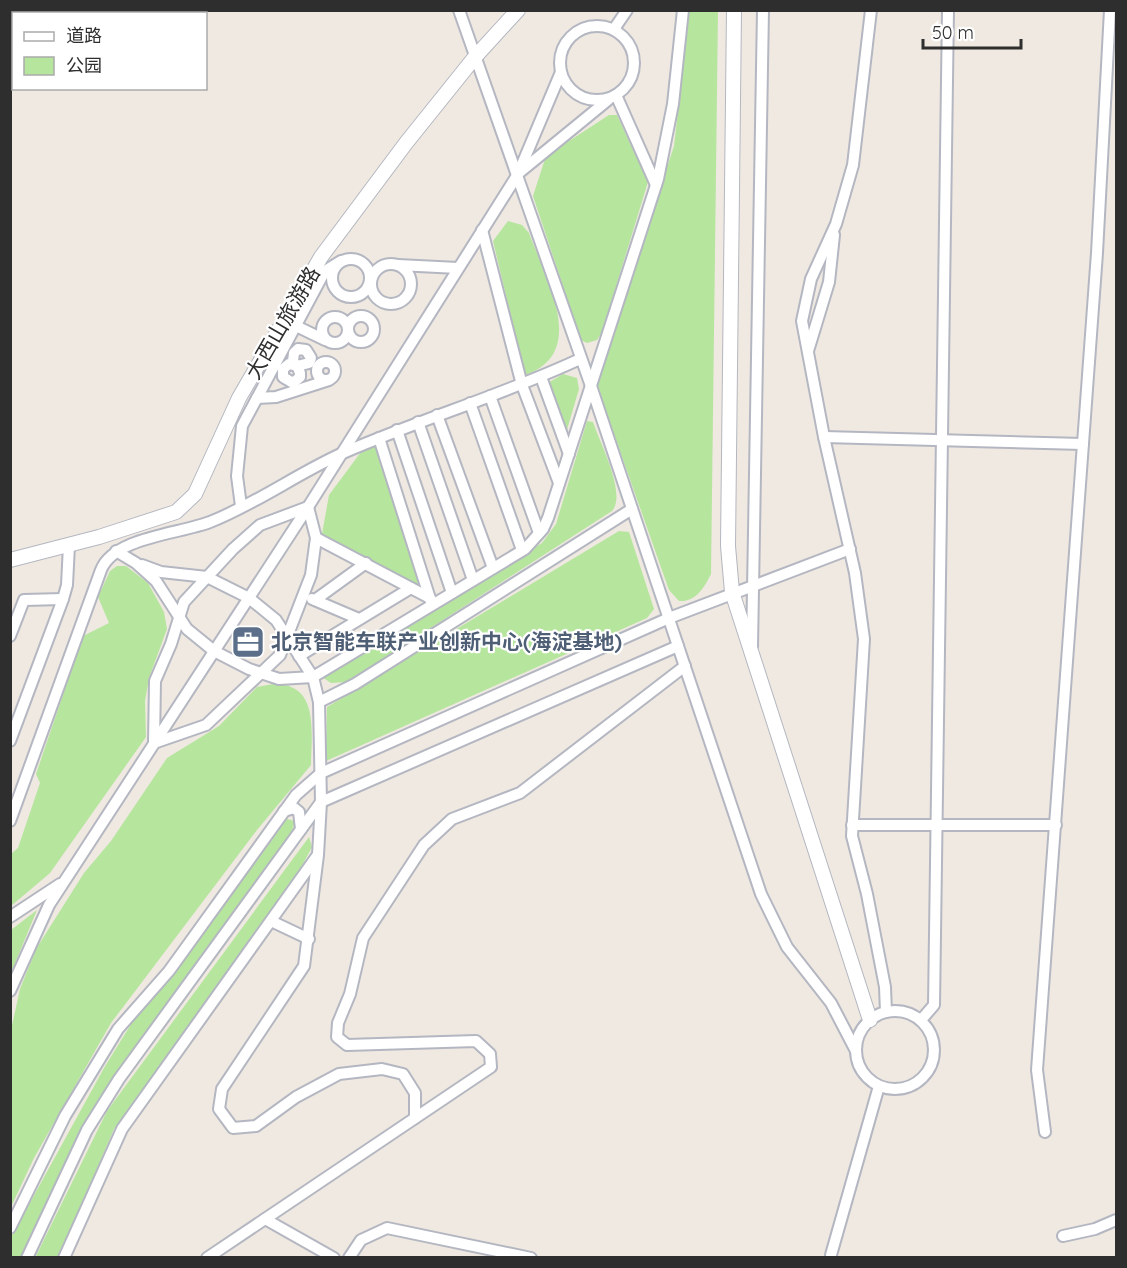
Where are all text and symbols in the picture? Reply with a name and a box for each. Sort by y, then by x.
legend [12,12,207,90]
scale bar [923,12,1020,50]
text: 50 m [932,21,974,44]
text: 道路 [66,24,102,47]
text: 公园 [66,54,102,77]
street label: 大西山旅游路 [239,261,325,384]
office icon: 北京智能车联产业创新中心(海淀基地) [230,624,266,660]
place label: 北京智能车联产业创新中心(海淀基地) [271,628,622,654]

